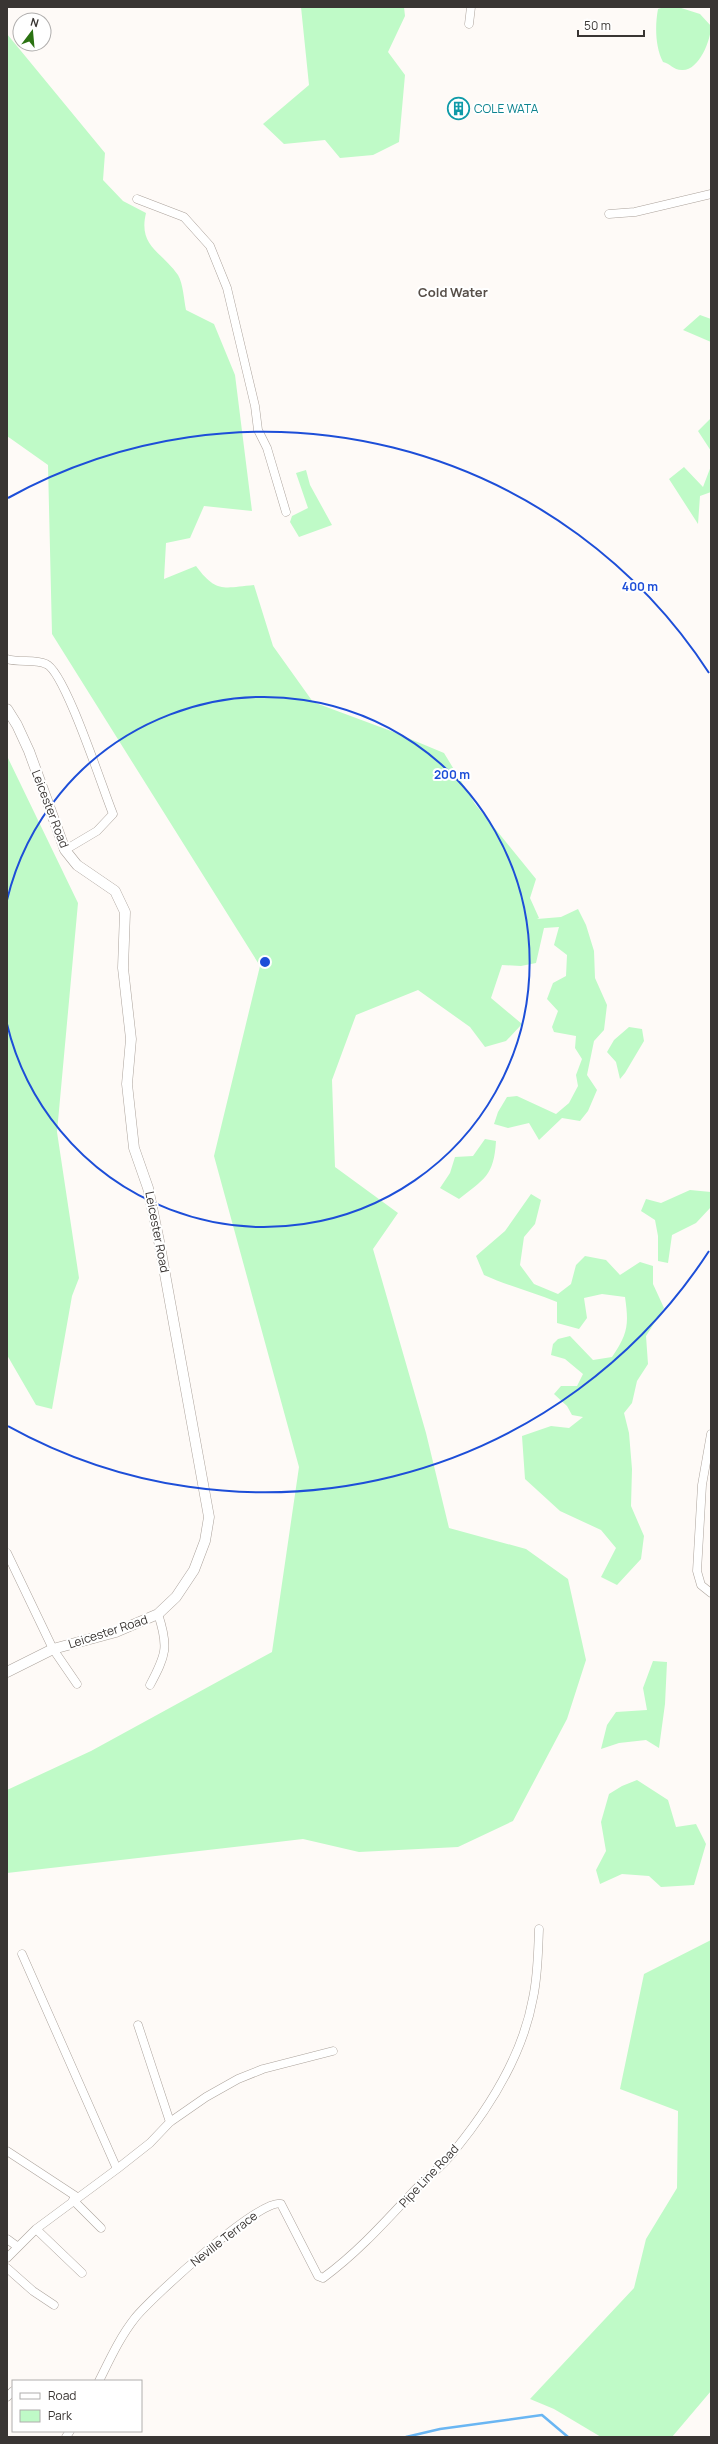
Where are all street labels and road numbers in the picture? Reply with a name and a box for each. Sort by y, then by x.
street label: Leicester Road [28,767,73,850]
street label: Leicester Road [141,1190,174,1274]
street label: Leicester Road [66,1611,150,1652]
street label: Pipe Line Road [395,2140,462,2211]
street label: Neville Terrace [187,2207,261,2270]

